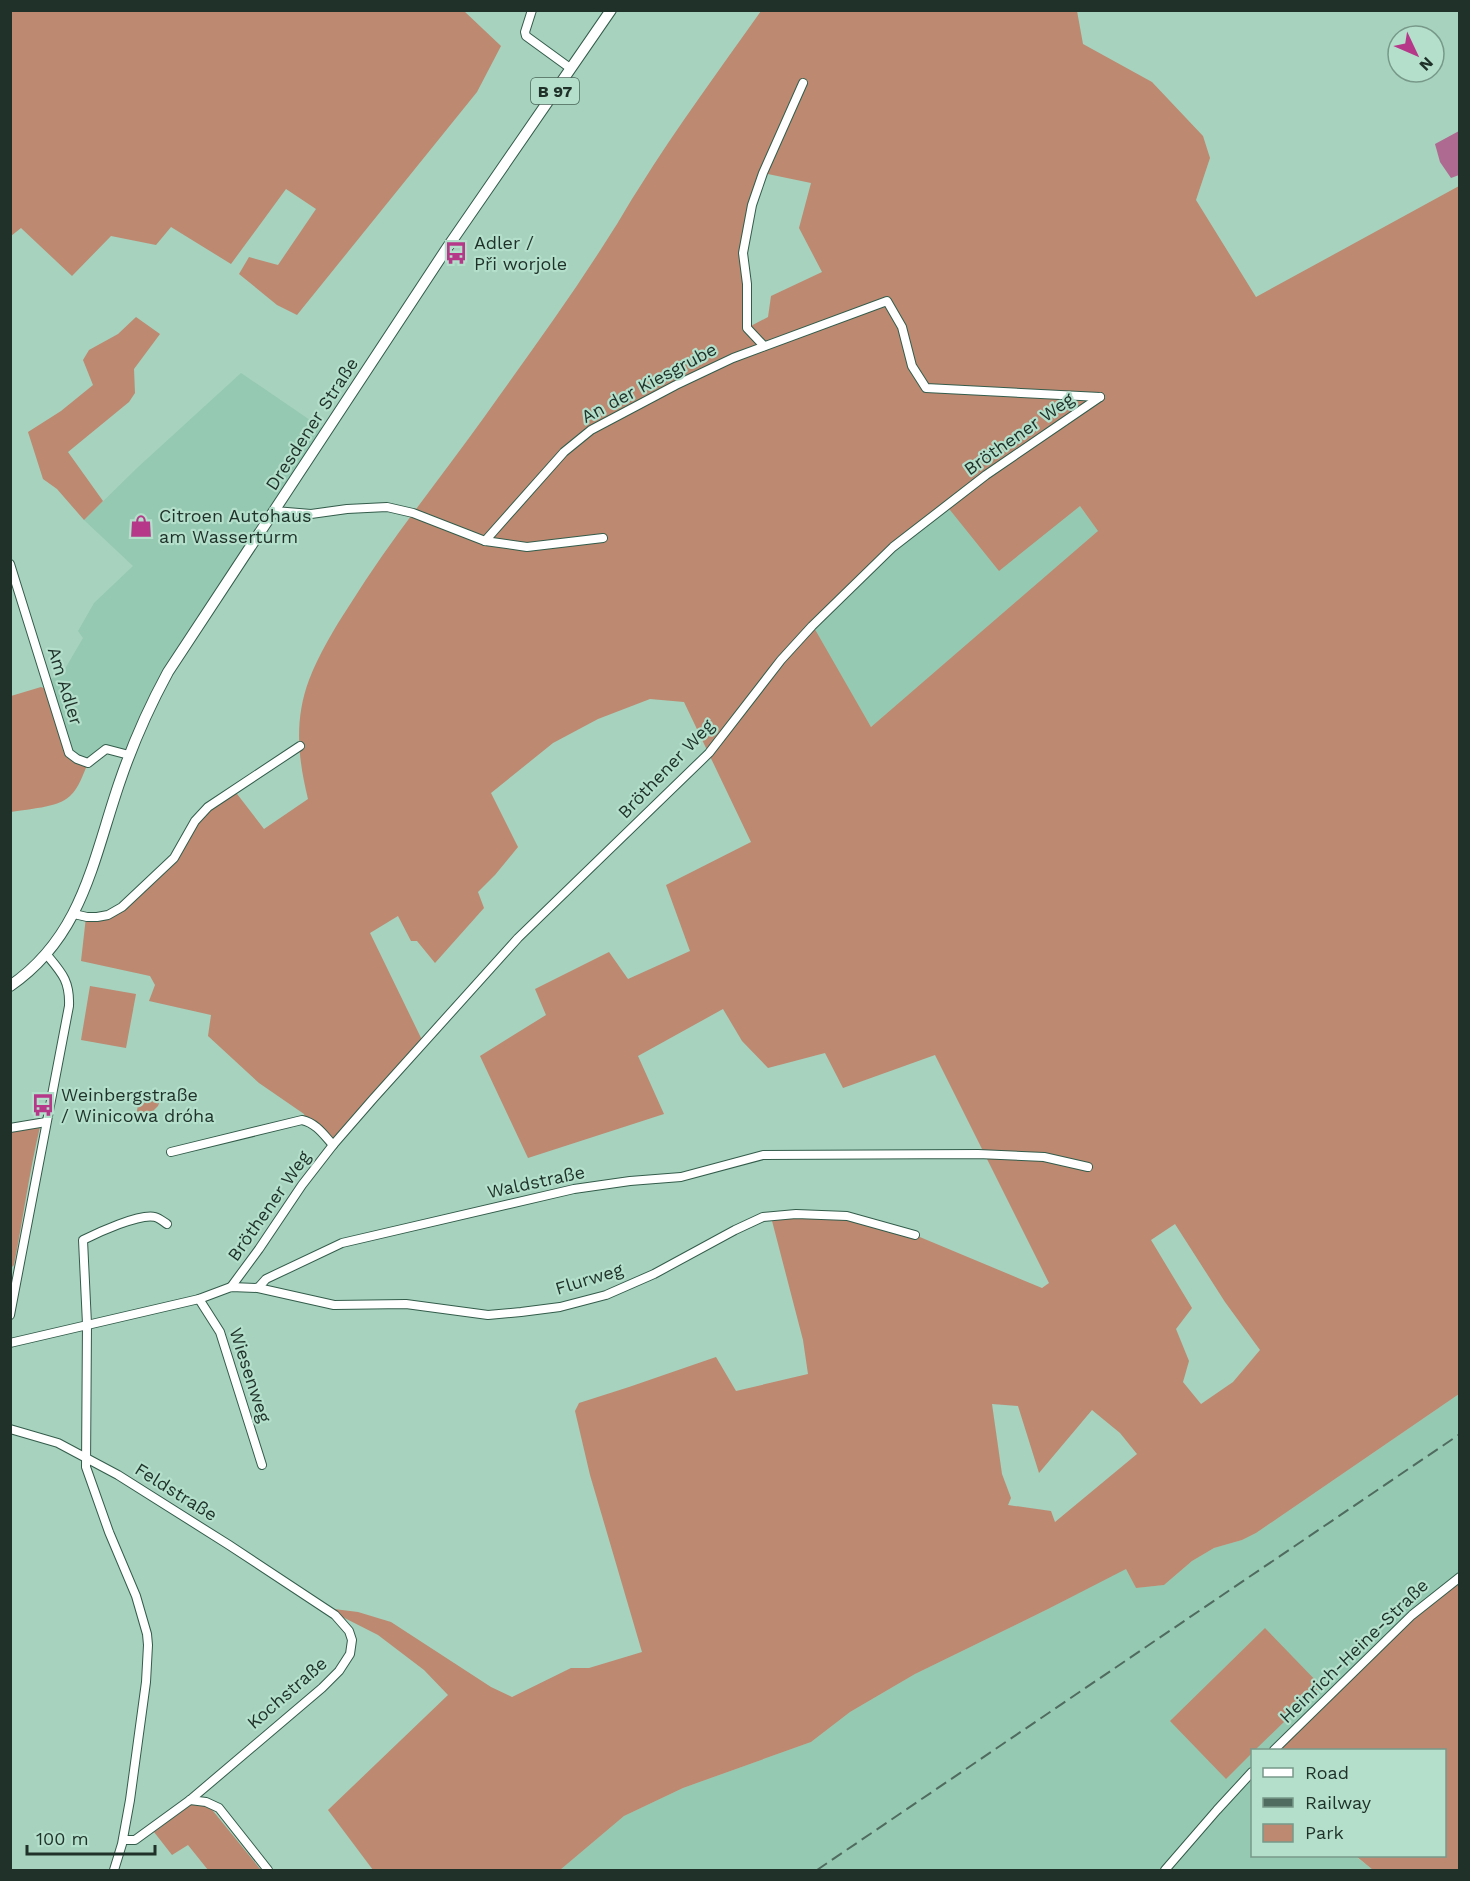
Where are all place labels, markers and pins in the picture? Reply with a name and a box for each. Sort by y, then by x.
place label: Adler / Při worjole [474,232,567,274]
bus stop icon: Adler / Při worjole [443,240,469,266]
place label: Citroen Autohaus am Wasserturm [159,505,312,547]
shop icon: Citroen Autohaus am Wasserturm [128,513,154,539]
place label: Weinbergstraße / Winicowa dróha [61,1084,214,1126]
bus stop icon: Weinbergstraße / Winicowa dróha [30,1092,56,1118]

